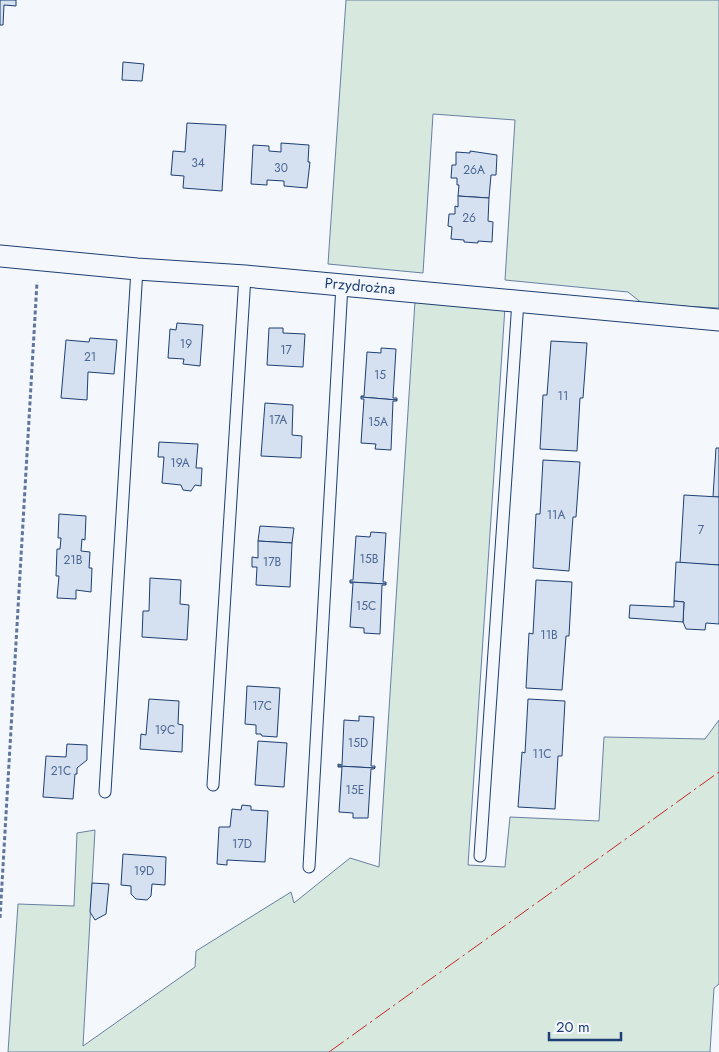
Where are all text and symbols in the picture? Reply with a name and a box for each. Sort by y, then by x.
house number: 34 [191,154,205,172]
house number: 30 [274,159,288,177]
house number: 26A [463,161,485,179]
house number: 26 [462,209,476,227]
street label: Przydrożna [324,272,396,300]
house number: 19 [180,335,192,353]
house number: 17 [280,341,293,359]
house number: 21 [84,348,96,366]
house number: 15 [374,366,386,384]
house number: 11 [558,387,568,405]
house number: 17A [269,411,287,429]
house number: 15A [368,413,388,431]
house number: 19A [170,454,190,472]
house number: 11A [547,506,565,524]
house number: 7 [698,521,705,539]
house number: 15B [360,550,379,568]
house number: 21B [64,551,83,569]
house number: 17B [263,553,281,571]
house number: 15C [356,597,376,615]
house number: 11B [540,626,558,644]
house number: 17C [252,697,272,715]
house number: 19C [155,721,175,739]
house number: 15D [348,734,368,752]
house number: 11C [532,745,552,763]
house number: 21C [51,762,71,780]
house number: 15E [346,781,364,799]
house number: 17D [232,835,252,853]
house number: 19D [134,862,154,880]
scale bar [549,1010,622,1042]
text: 20 m [556,1016,590,1038]

